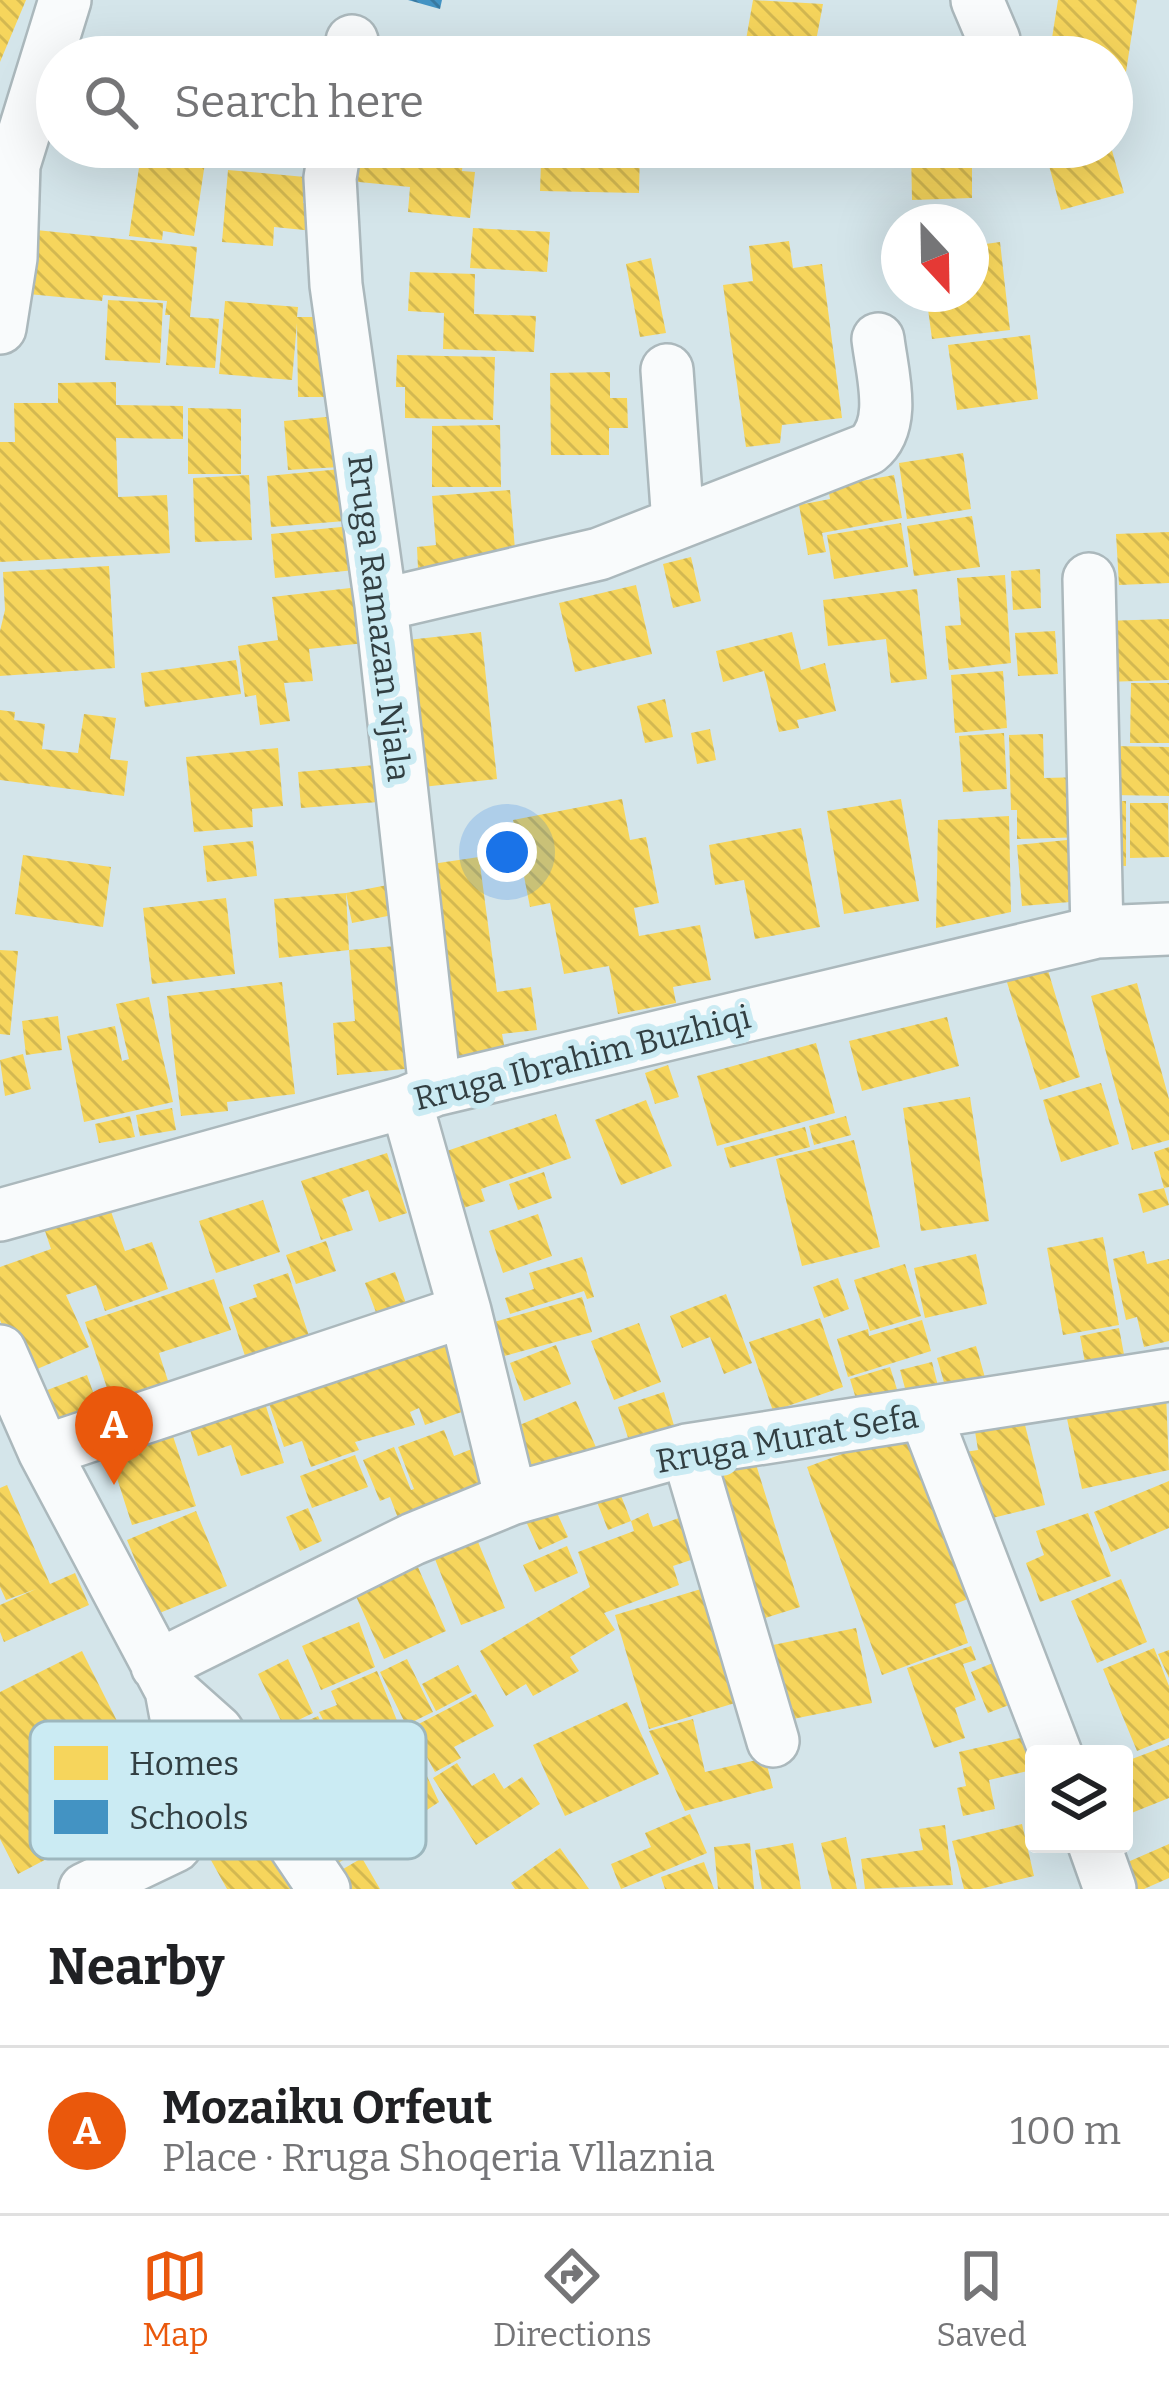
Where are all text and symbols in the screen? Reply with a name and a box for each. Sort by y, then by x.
search box [36,36,1133,168]
icon: search [78,69,144,135]
text: Search here [174,75,424,129]
north arrow [881,204,989,312]
street label: Rruga Ramazan Njala [339,453,419,784]
your location [477,822,537,882]
street label: Rruga Ibrahim Buzhiqi [410,997,755,1119]
pin: A [75,1386,153,1485]
street label: Rruga Murat Sefa [653,1396,921,1482]
legend [30,1721,426,1859]
text: Homes [129,1744,239,1784]
map controls [1025,1745,1133,1853]
button: layers [1025,1745,1133,1853]
text: Schools [129,1798,248,1838]
text: Nearby [48,1936,224,1998]
text: Mozaiku Orfeut [162,2081,492,2135]
text: A [73,2108,101,2154]
text: 100 m [1010,2108,1121,2154]
text: Place · Rruga Shoqeria Vllaznia [162,2135,715,2181]
tab: Map [142,2243,209,2355]
tab: Directions [493,2243,652,2355]
tab: Saved [936,2243,1027,2355]

